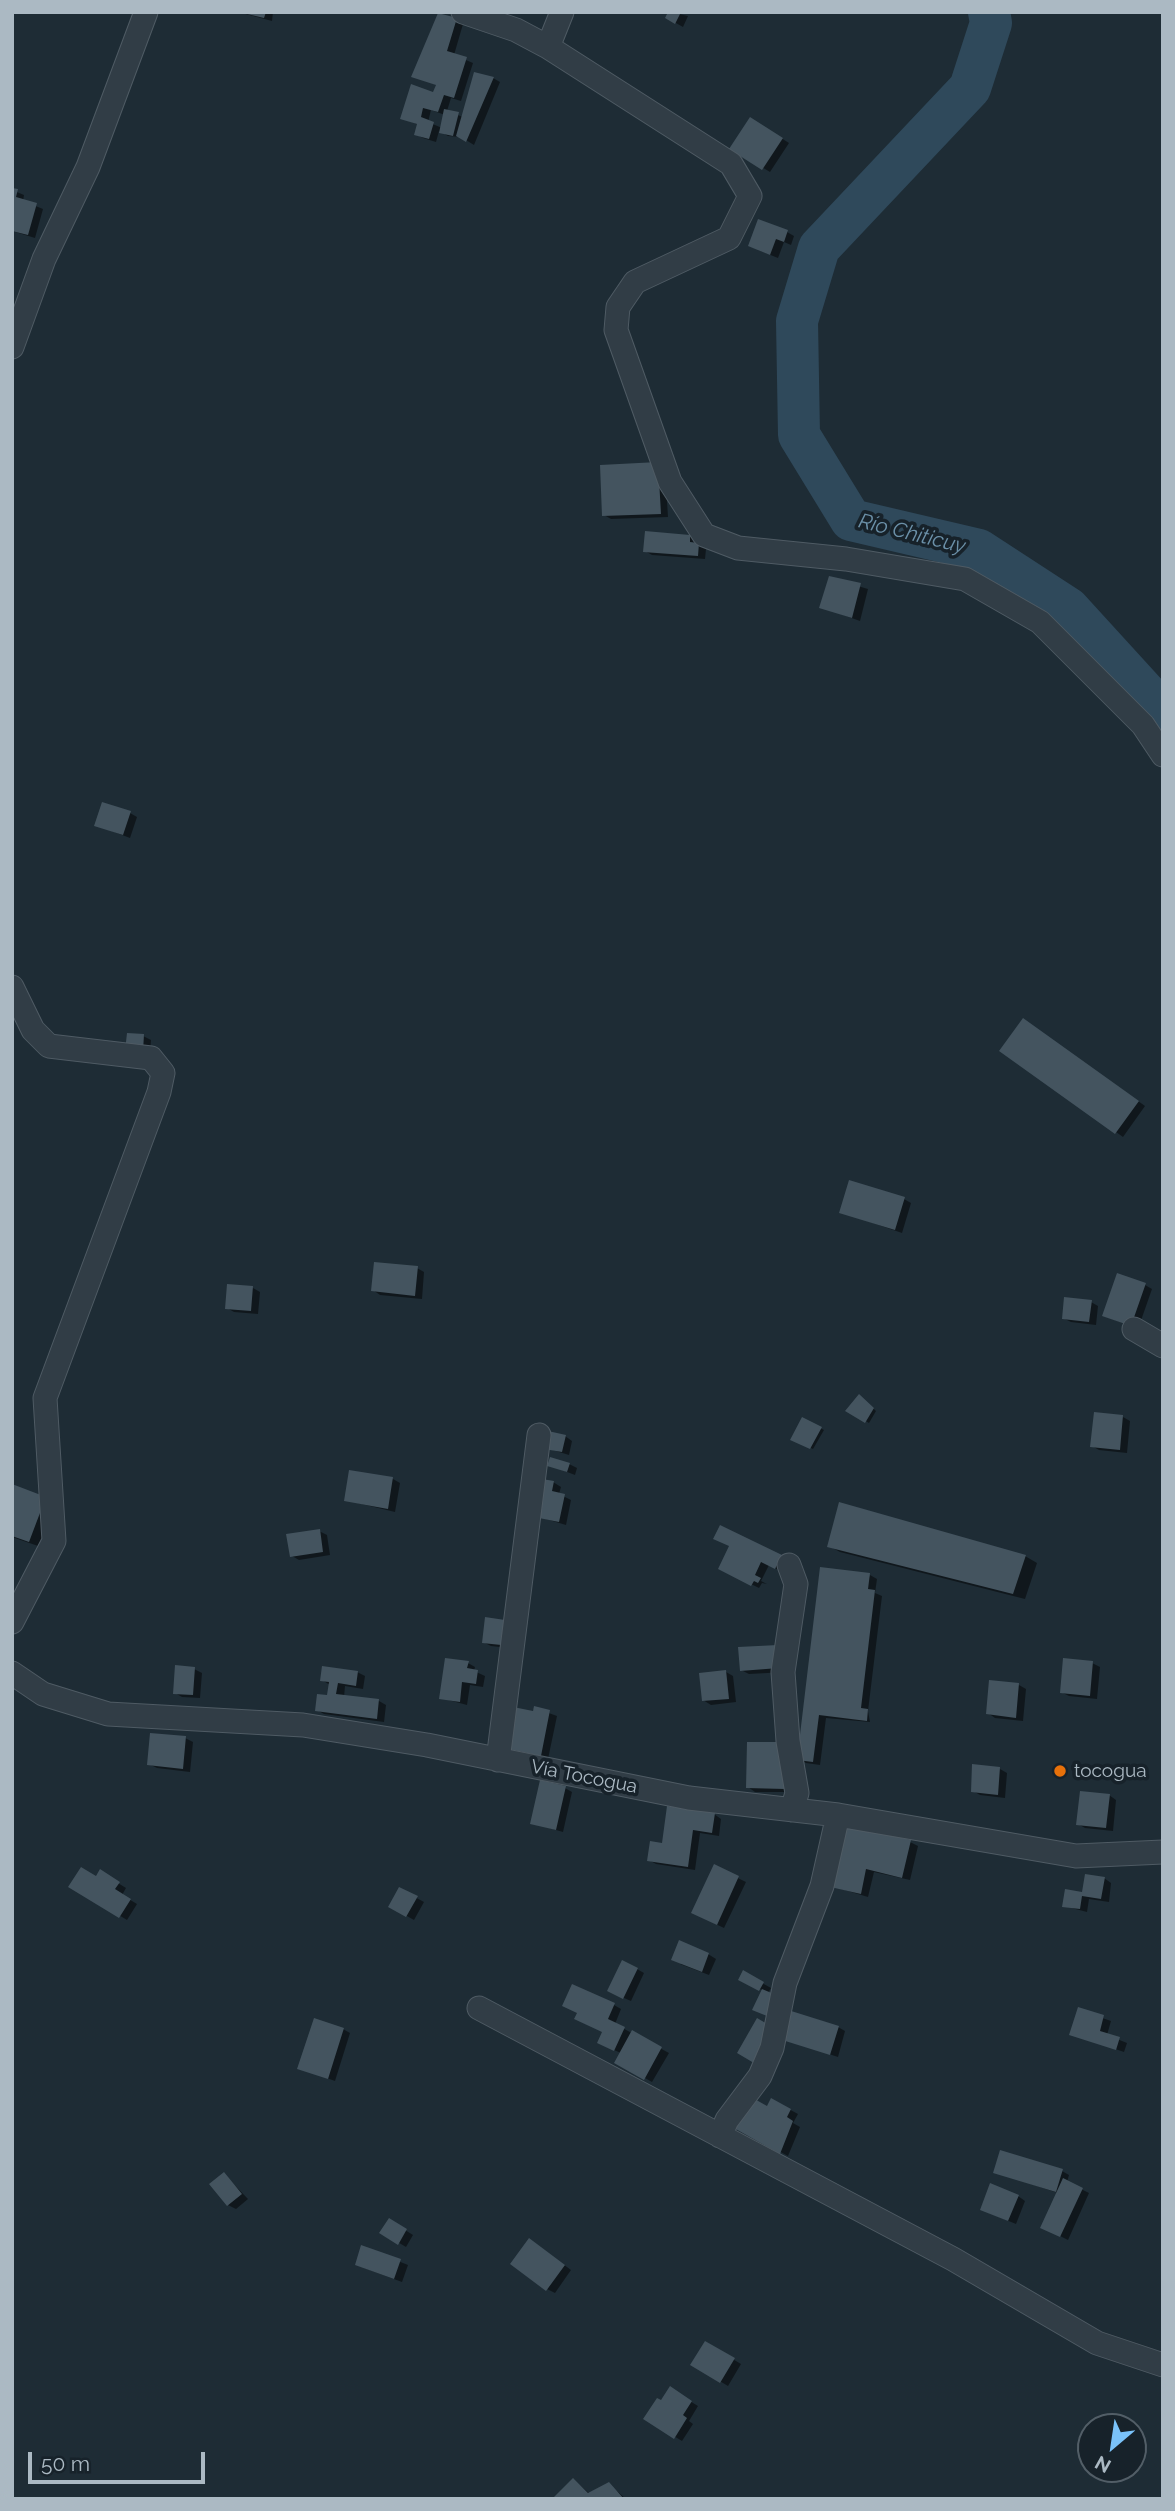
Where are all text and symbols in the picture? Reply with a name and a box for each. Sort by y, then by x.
water label: Río Chiticuy [856,509,968,559]
street label: Vía Tocogua [529,1756,639,1798]
place label: tocogua [1074,1760,1147,1782]
marker: tocogua [1052,1763,1068,1779]
north arrow [1077,2413,1147,2483]
scale bar [32,2438,208,2482]
text: 50 m [41,2451,90,2476]
text: N [1091,2451,1114,2478]

